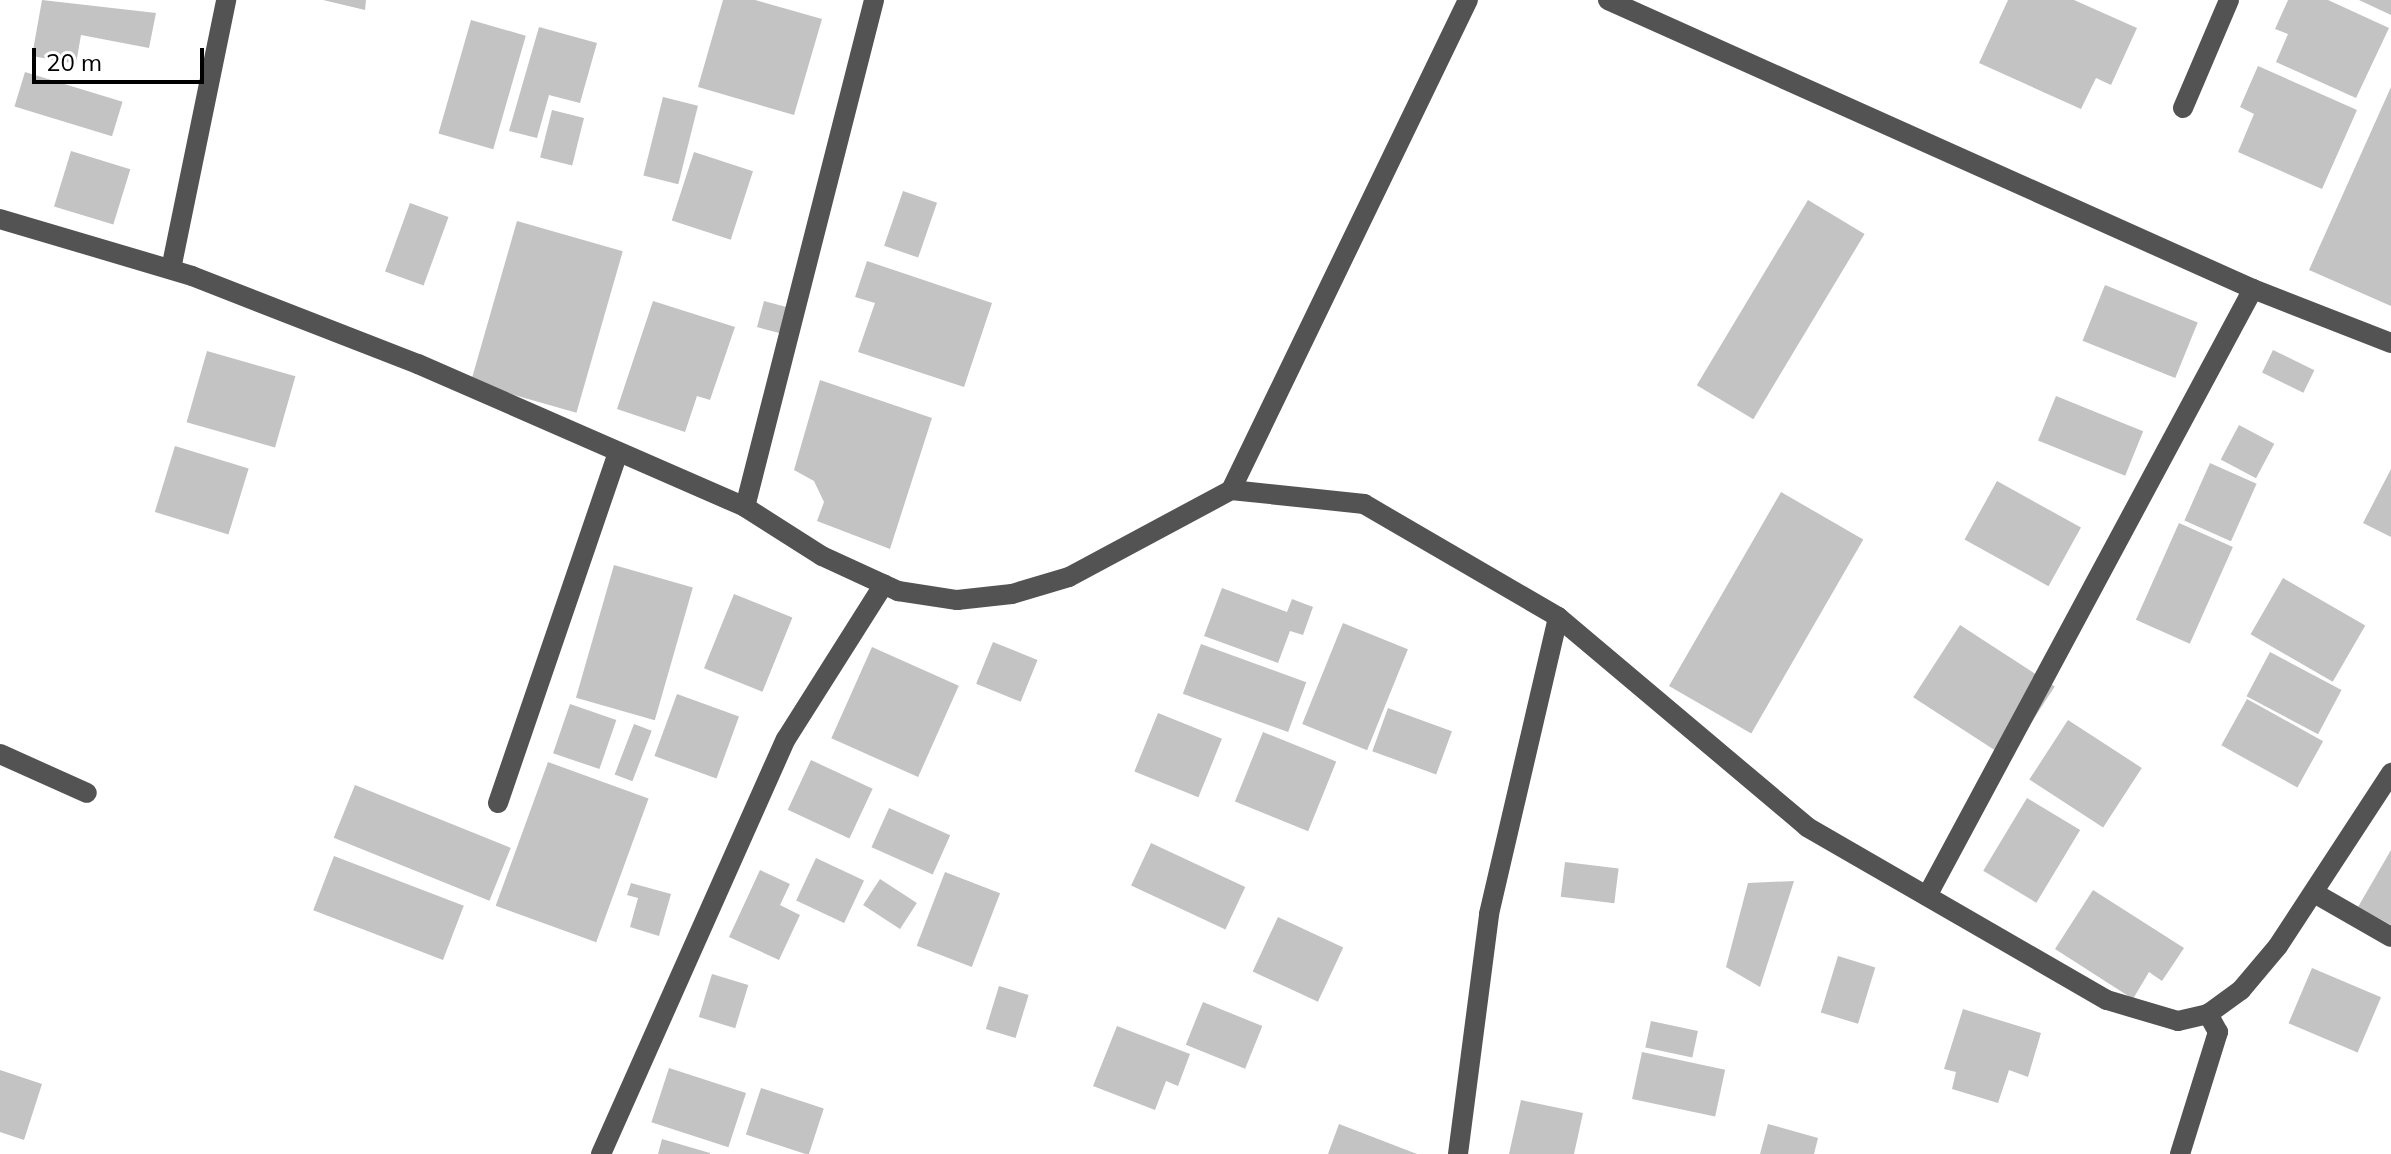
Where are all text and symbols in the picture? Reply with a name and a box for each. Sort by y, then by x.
scale bar [36,32,208,82]
text: 20 m [46,47,102,77]

